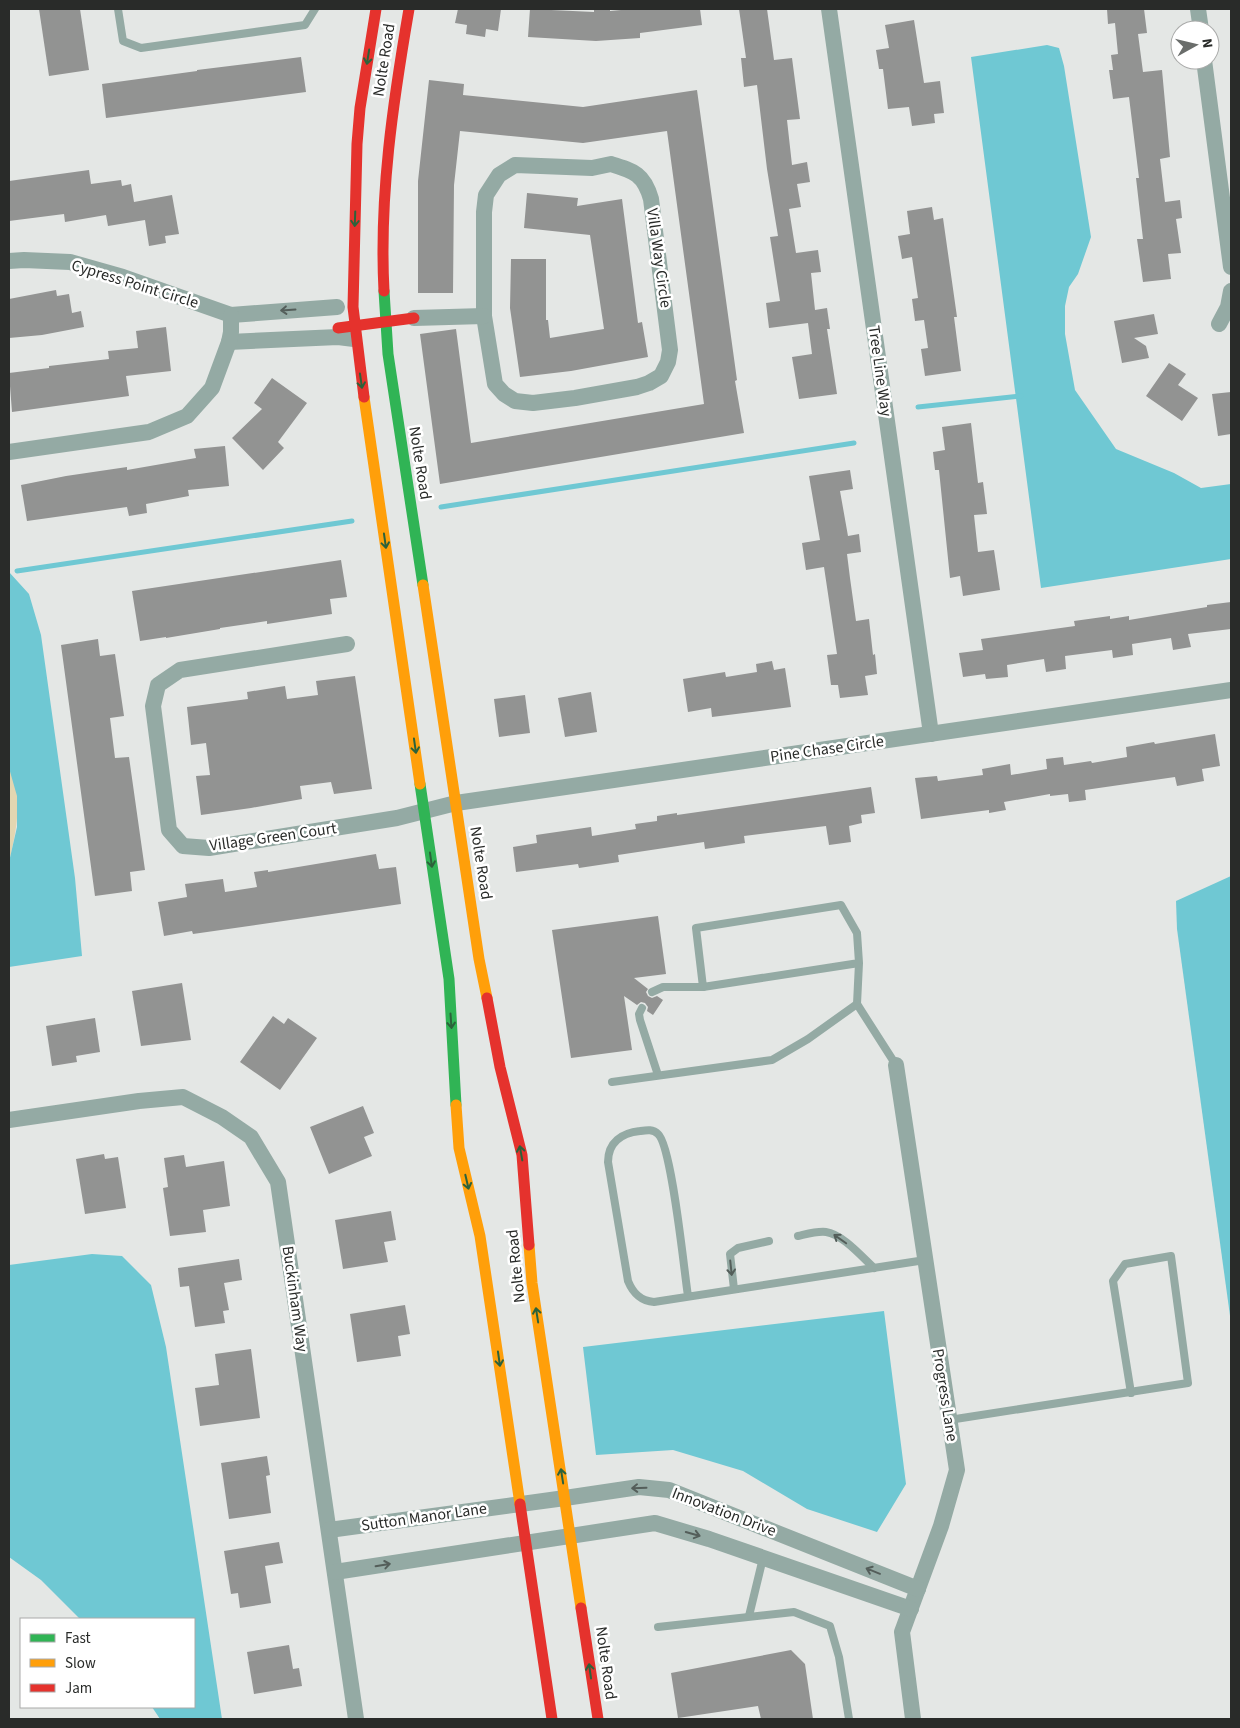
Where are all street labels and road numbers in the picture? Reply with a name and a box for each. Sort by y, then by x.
street label: Nolte Road [367,22,401,98]
street label: Villa Way Circle [641,207,677,309]
street label: Cypress Point Circle [69,254,201,314]
street label: Tree Line Way [863,324,897,418]
street label: Nolte Road [403,425,437,501]
street label: Pine Chase Circle [769,730,885,768]
street label: Village Green Court [208,817,338,857]
street label: Nolte Road [464,825,498,901]
street label: Nolte Road [501,1228,531,1304]
street label: Buckinham Way [277,1244,313,1354]
street label: Progress Lane [927,1347,963,1443]
street label: Innovation Drive [669,1482,779,1542]
street label: Sutton Manor Lane [360,1497,488,1537]
street label: Nolte Road [590,1625,622,1701]

